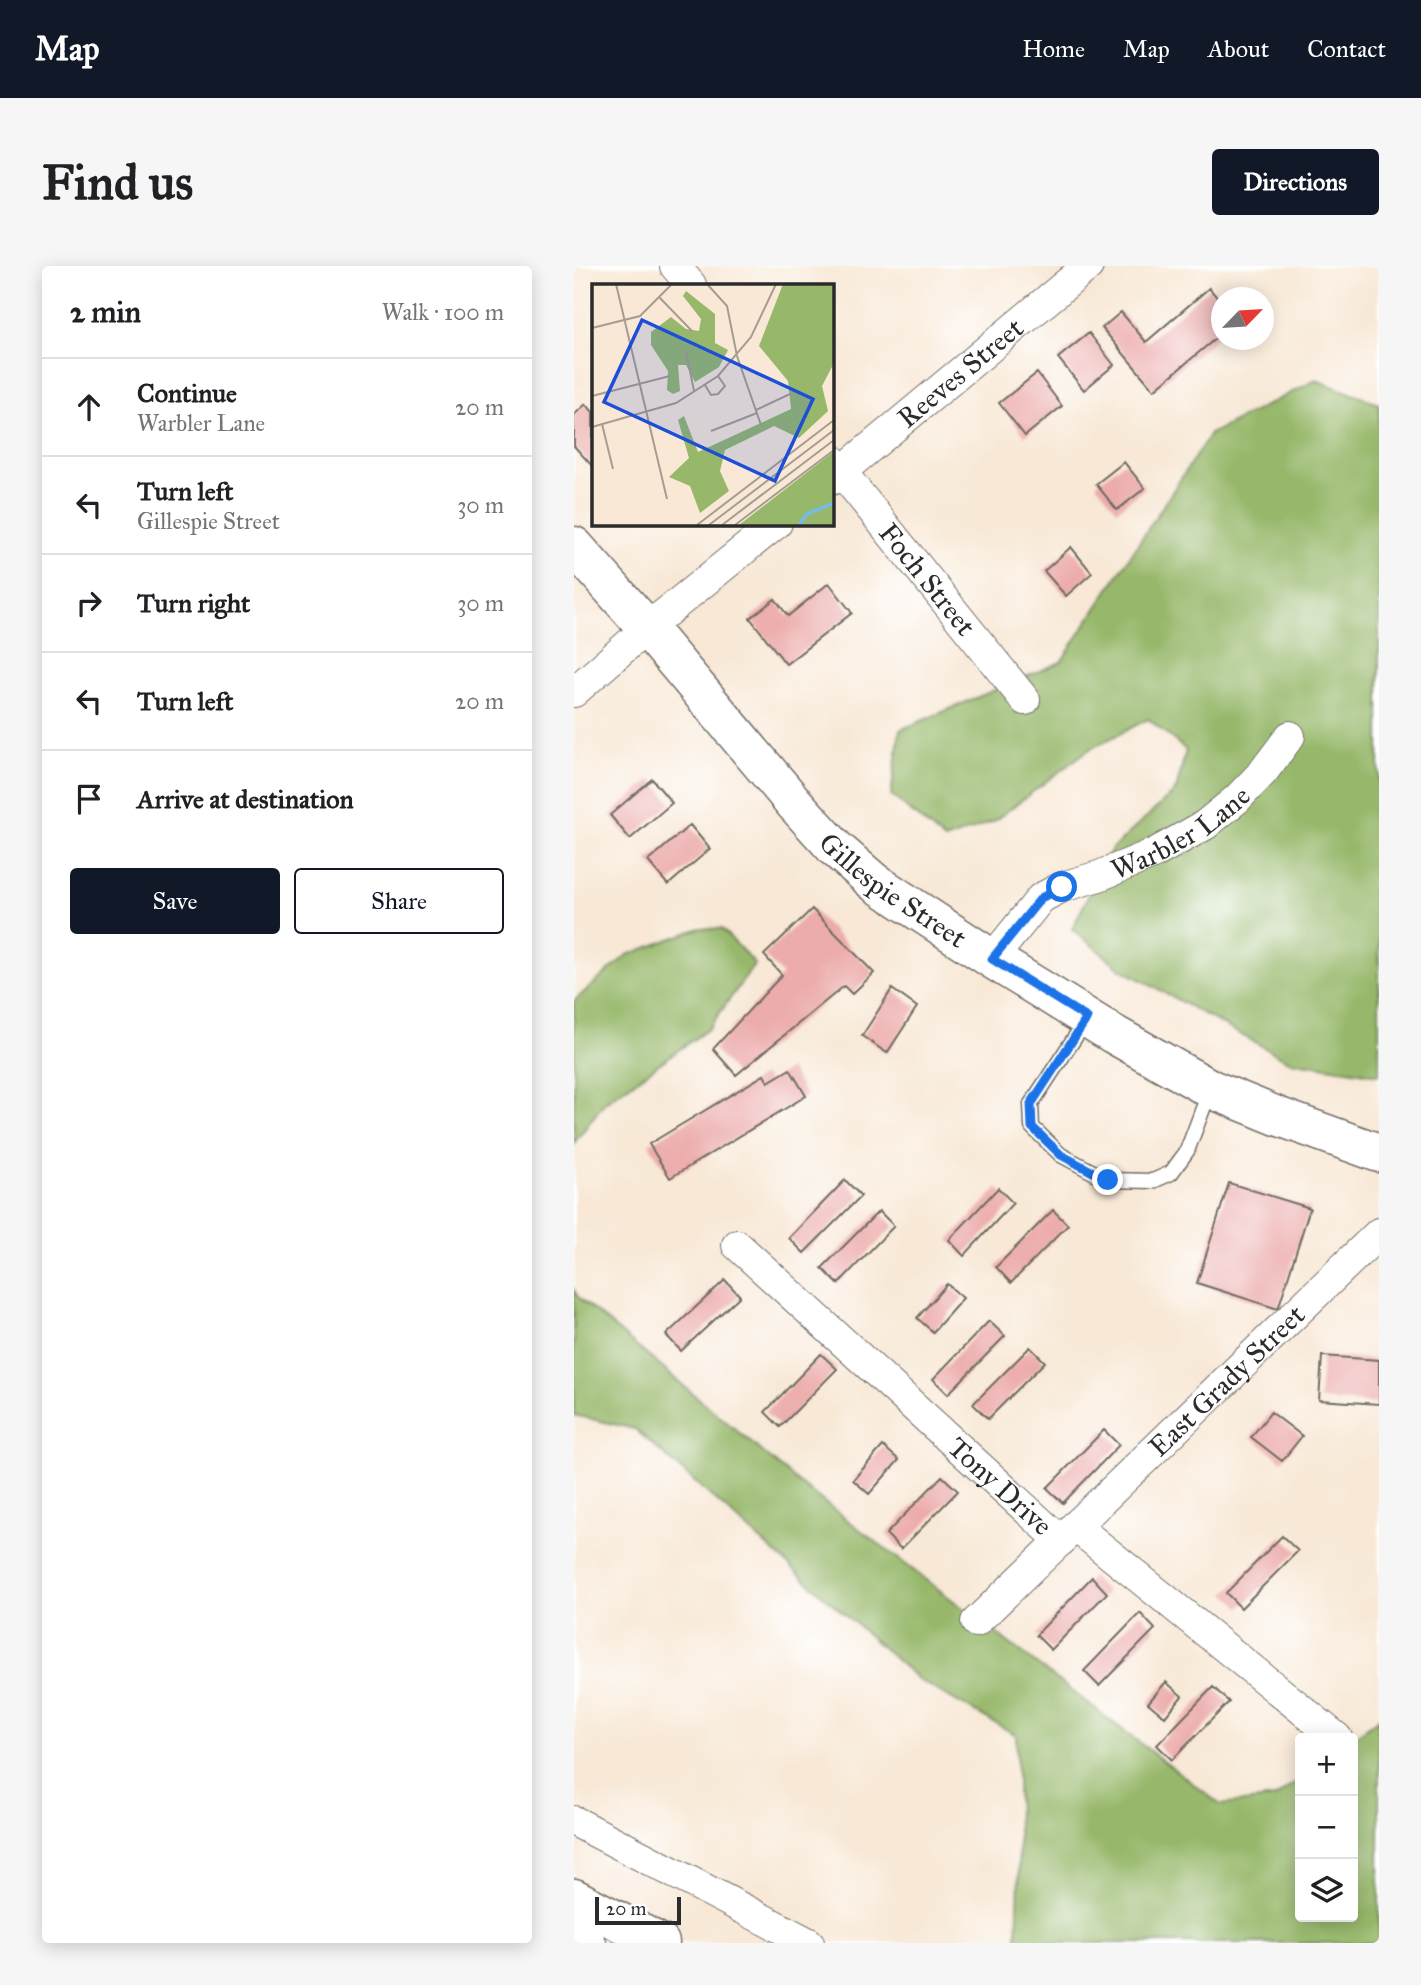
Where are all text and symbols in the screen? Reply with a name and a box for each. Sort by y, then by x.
text: Map [35,29,99,69]
text: Home [1022,34,1085,64]
text: Map [1123,34,1170,64]
text: About [1208,34,1269,64]
text: Contact [1307,34,1386,64]
button: Directions [1212,149,1379,215]
text: Find us [42,153,193,212]
inset map [592,284,833,525]
north arrow [1211,287,1274,350]
text: 2 min [70,294,141,330]
text: Walk · 100 m [382,298,504,326]
street label: Reeves Street [890,310,1031,435]
text: Continue [137,377,237,409]
icon: ahead [70,388,108,426]
text: 20 m [455,393,504,421]
text: Warbler Lane [137,409,265,437]
text: Turn left [137,475,233,507]
icon: left [70,486,108,524]
text: 30 m [457,491,504,519]
text: Gillespie Street [137,507,280,535]
street label: Foch Street [871,516,983,643]
icon: right [70,584,108,622]
text: Turn right [137,587,250,619]
text: 30 m [457,589,504,617]
icon: left [70,682,108,720]
text: Turn left [137,685,233,717]
text: 20 m [455,687,504,715]
street label: Warbler Lane [1106,779,1258,887]
icon: arrive [70,780,108,818]
text: Arrive at destination [137,783,354,815]
street label: Gillespie Street [811,825,973,956]
button: Save [70,868,280,934]
button: Share [294,868,504,934]
route start [1046,871,1077,902]
route end [1092,1164,1123,1195]
street label: East Grady Street [1141,1297,1312,1464]
street label: Tony Drive [941,1429,1060,1543]
map controls [1295,1733,1358,1922]
button: + [1295,1733,1358,1796]
button: − [1295,1796,1358,1859]
button: layers [1295,1859,1358,1922]
scale bar [595,1894,681,1926]
text: 20 m [606,1897,647,1920]

